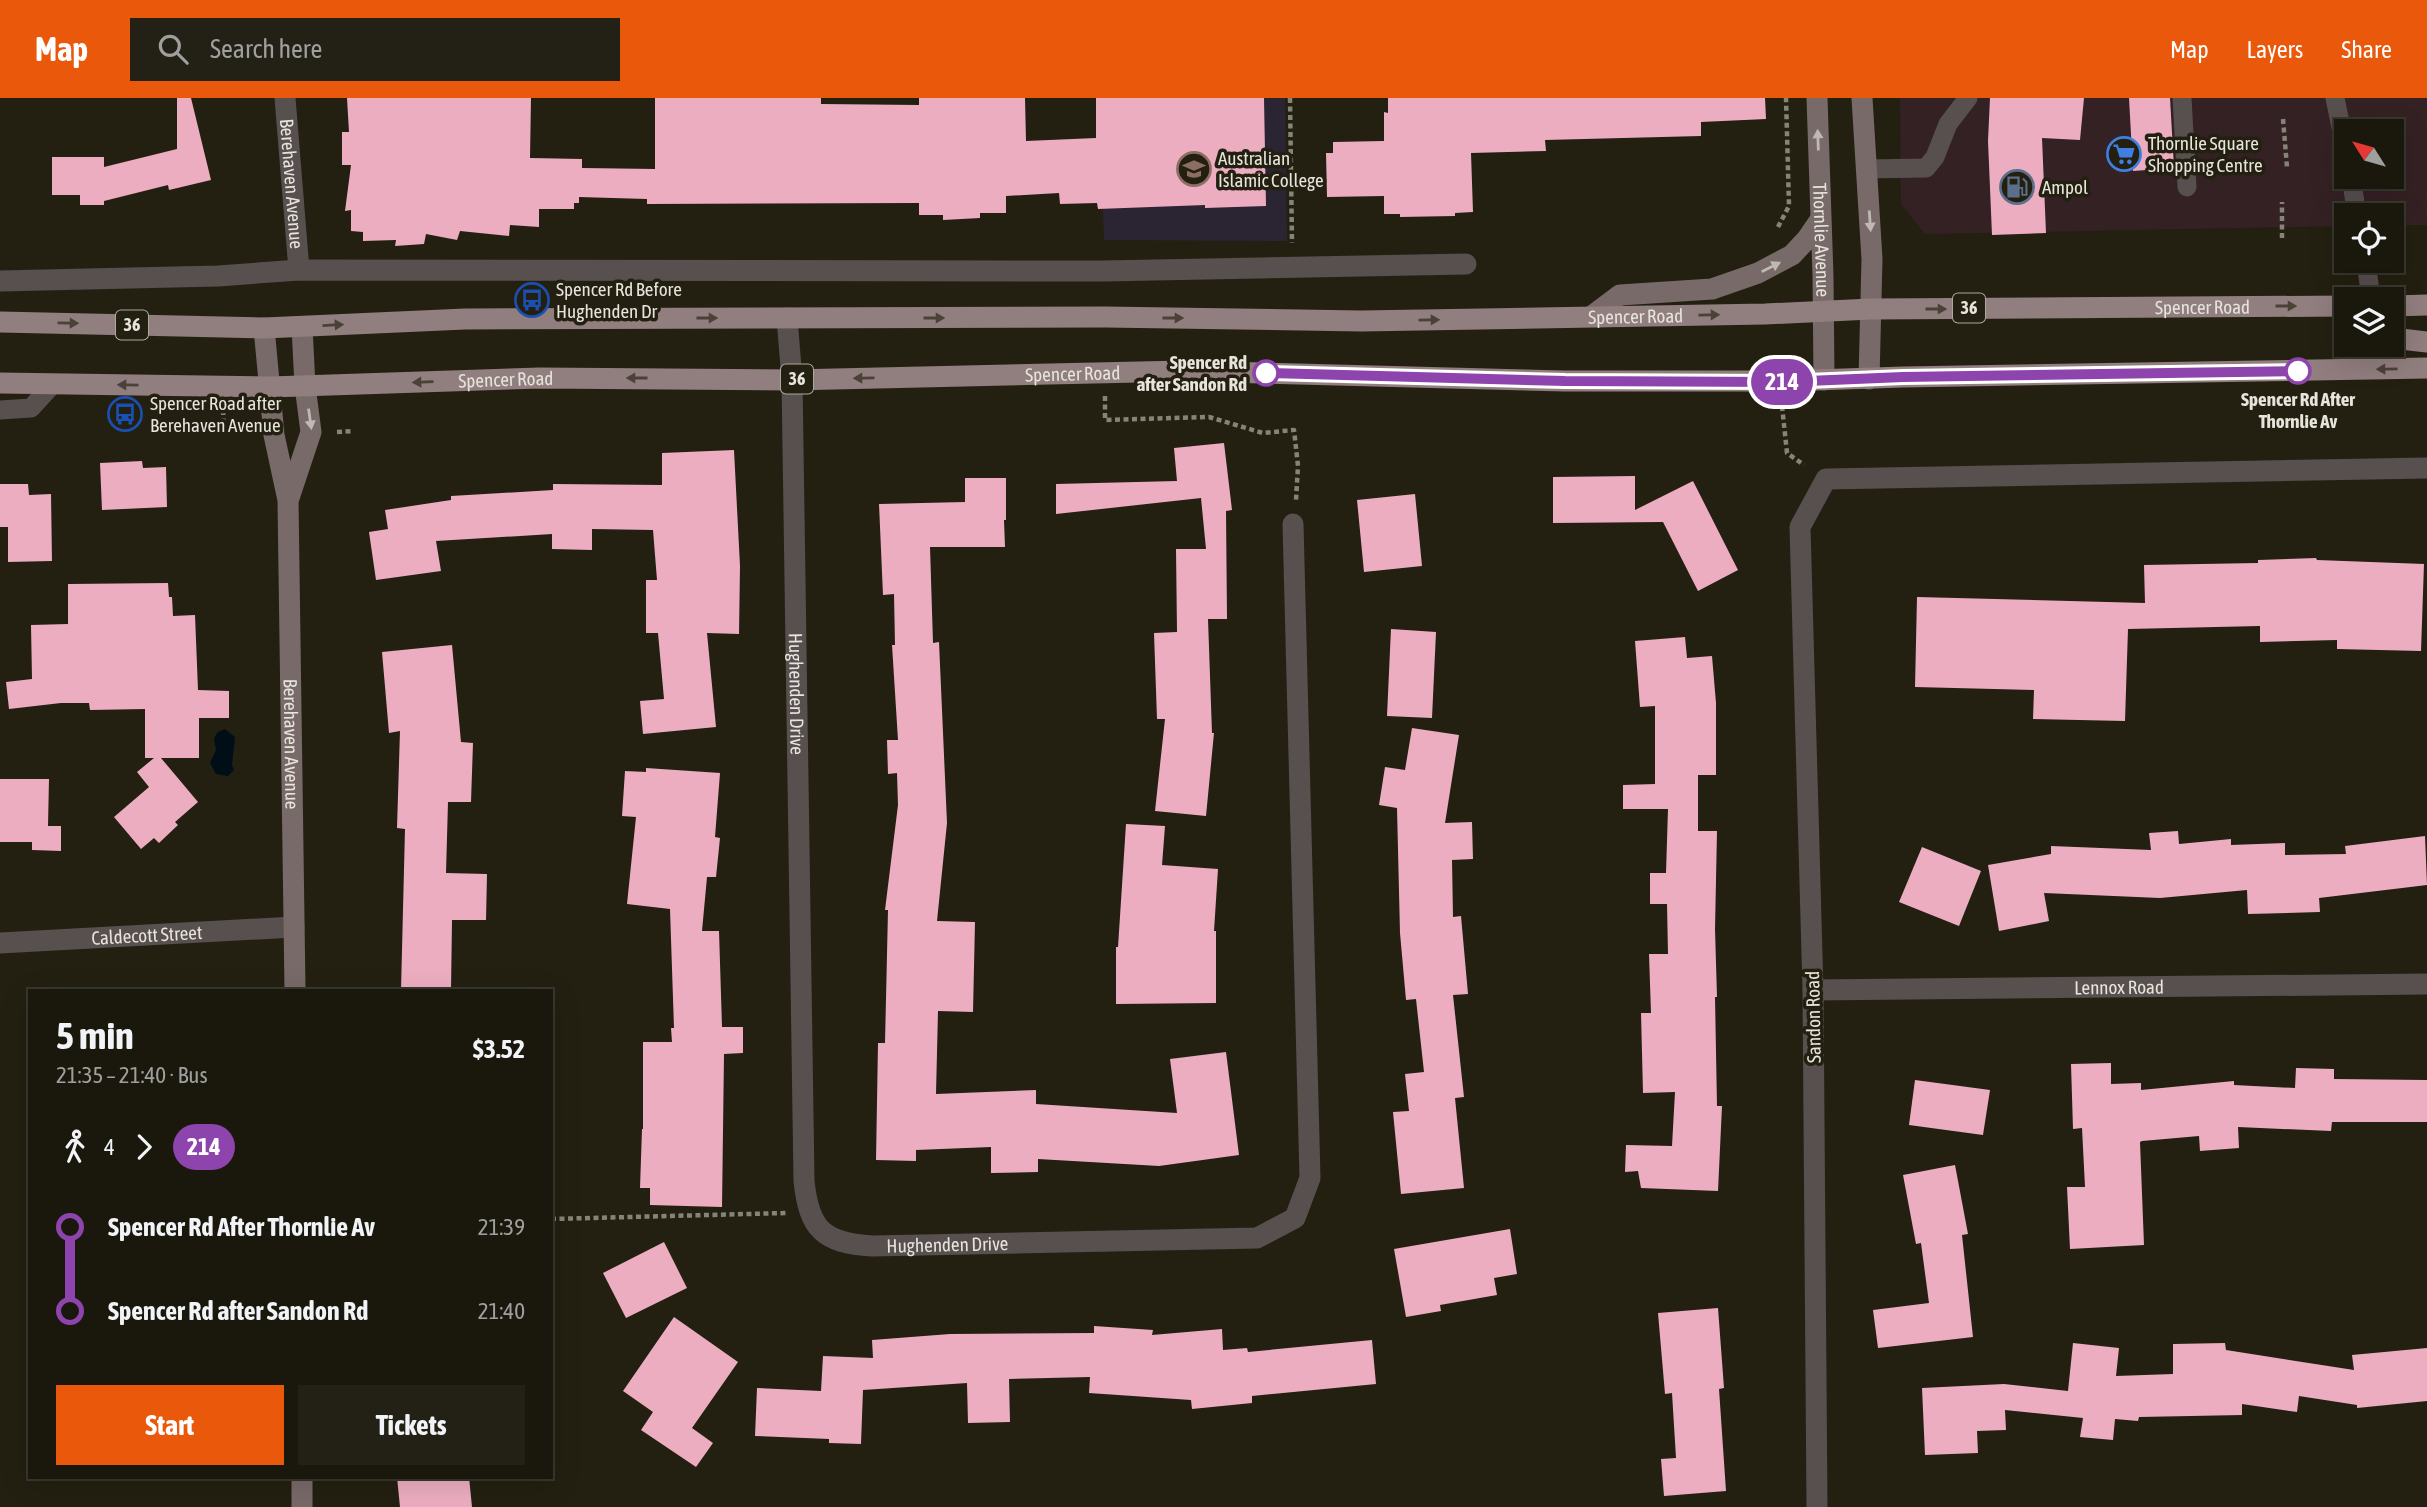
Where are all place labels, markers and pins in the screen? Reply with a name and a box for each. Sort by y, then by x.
place label: Thornlie Square Shopping Centre [2148,132,2263,176]
supermarket icon: Thornlie Square Shopping Centre [2105,135,2143,173]
place label: Australian Islamic College [1218,147,1324,191]
school or university icon: Australian Islamic College [1175,150,1213,188]
fuel station icon: Ampol [1998,168,2036,206]
place label: Ampol [2042,176,2088,198]
place label: Spencer Rd Before Hughenden Dr [556,278,682,322]
bus stop icon: Spencer Rd Before Hughenden Dr [513,281,551,319]
place label: Spencer Rd after Sandon Rd [1137,351,1247,395]
marker: Spencer Rd After Thornlie Av [2285,358,2311,384]
marker: Spencer Rd after Sandon Rd [1253,360,1279,386]
place label: Spencer Rd After Thornlie Av [2241,388,2355,432]
place label: Spencer Road after Berehaven Avenue [150,392,282,436]
bus stop icon: Spencer Road after Berehaven Avenue [106,395,144,433]

